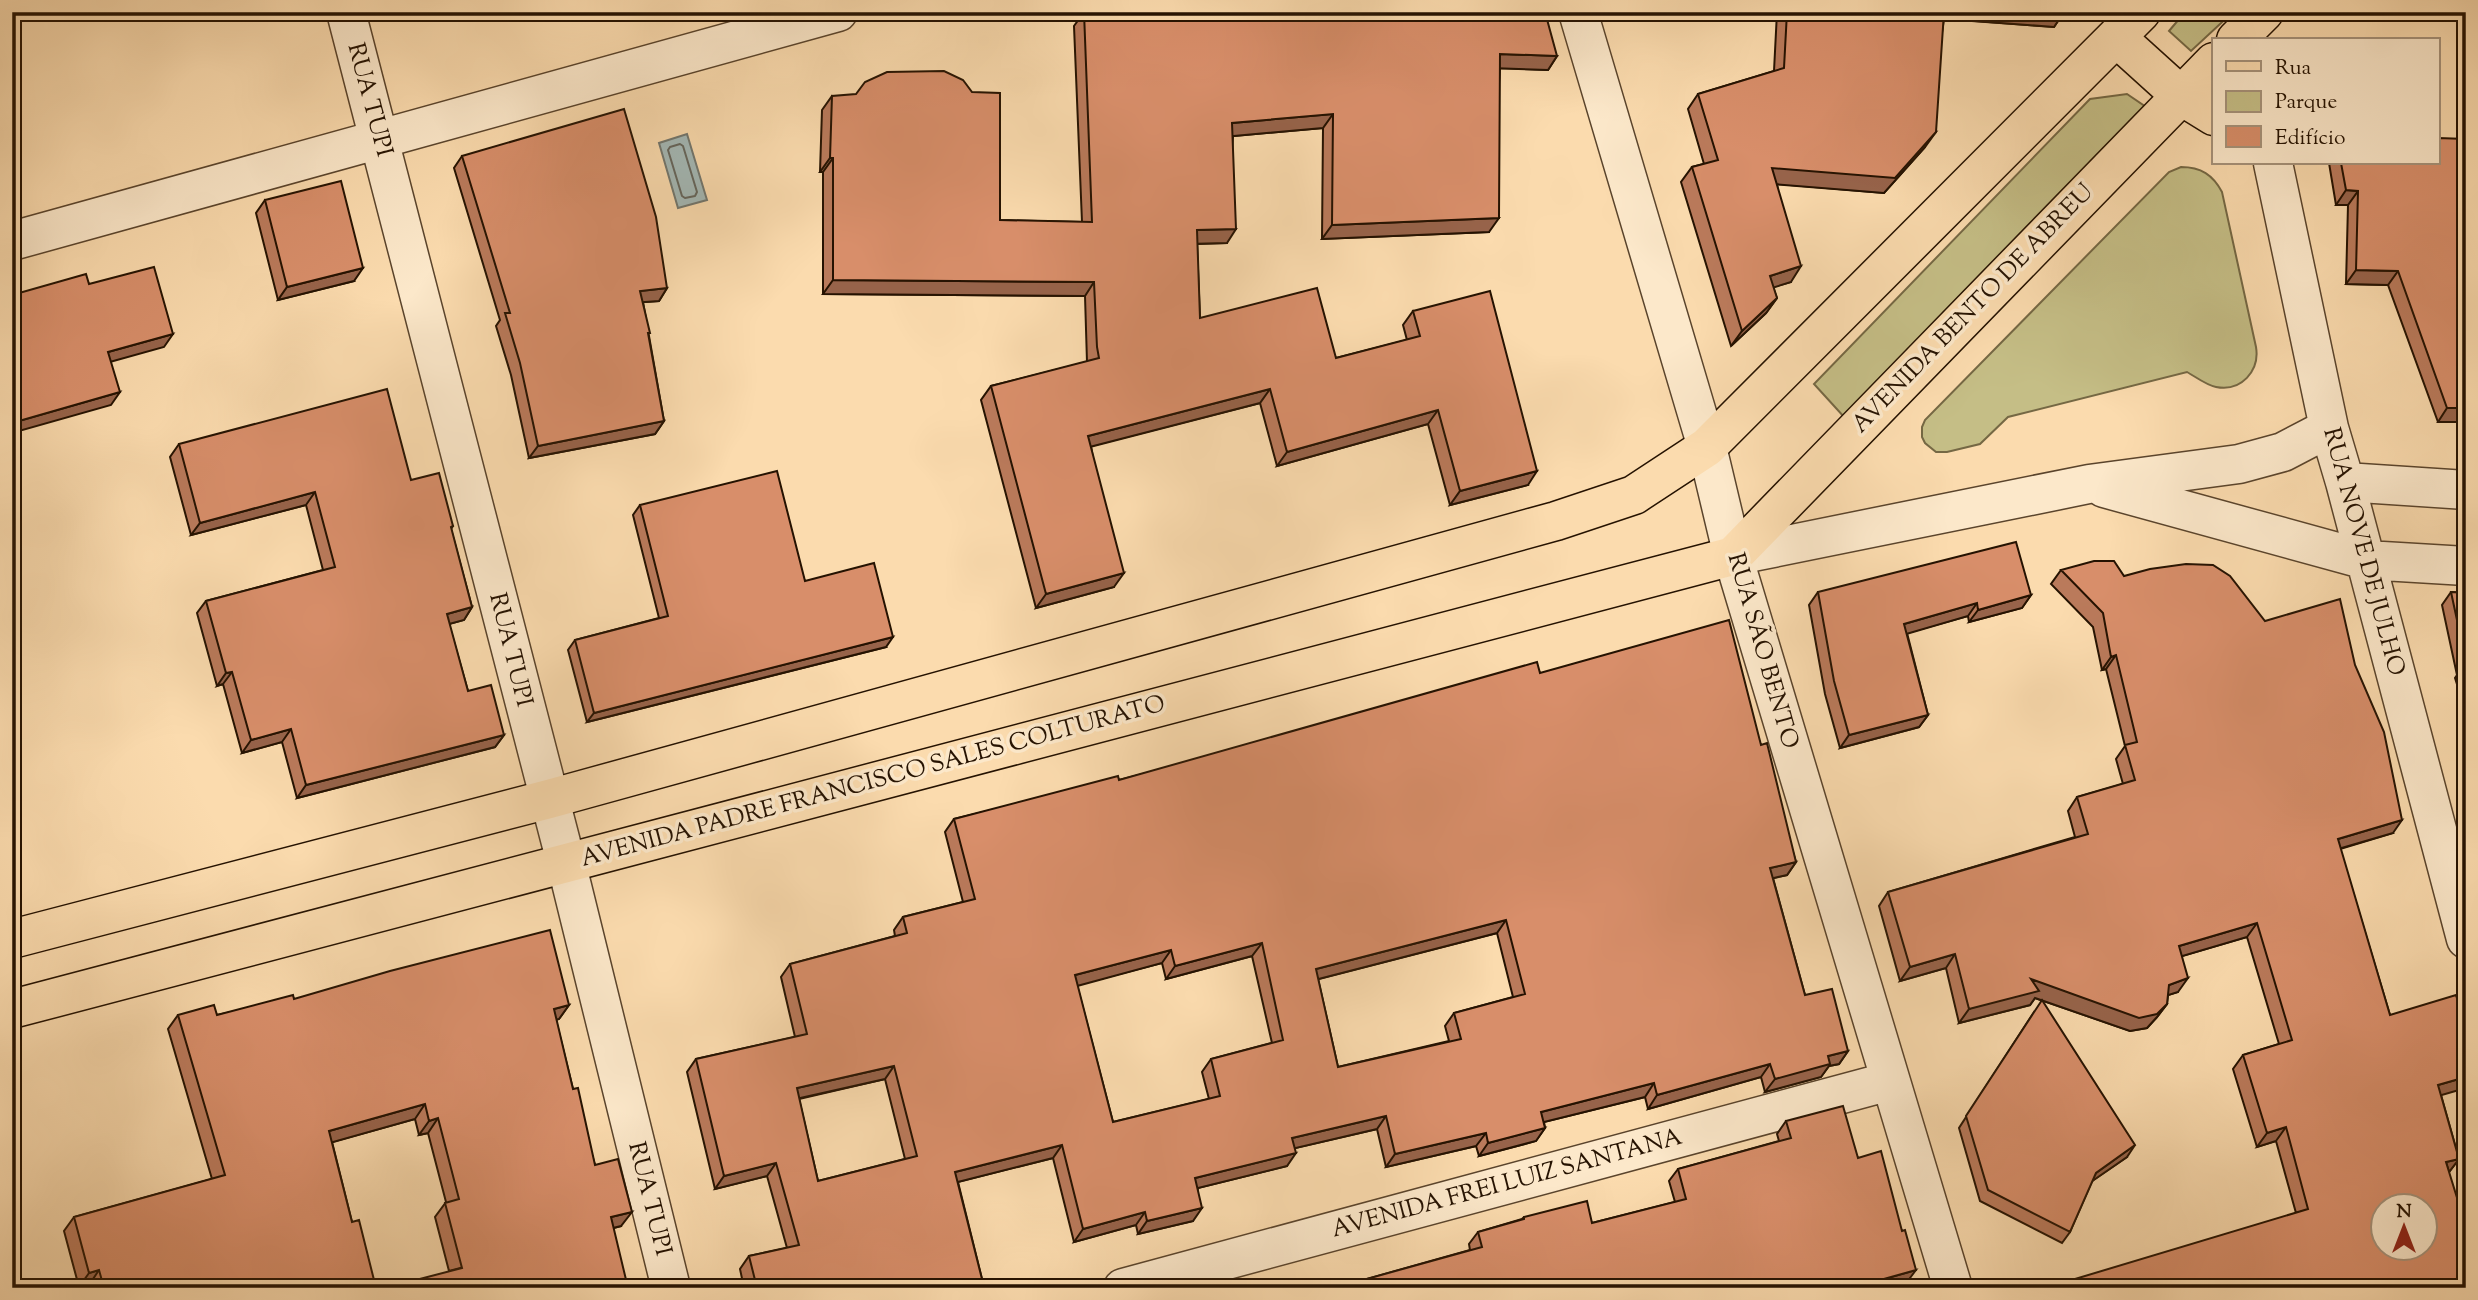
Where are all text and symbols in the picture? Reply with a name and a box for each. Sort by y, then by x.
legend [2212,38,2440,164]
street label: RUA TUPI [338,39,401,161]
text: Rua [2275,54,2312,84]
text: Parque [2275,88,2337,118]
text: Edifício [2275,124,2345,154]
street label: AVENIDA BENTO DE ABREU [1844,176,2102,441]
street label: RUA NOVE DE JULHO [2313,424,2413,680]
street label: RUA SÃO BENTO [1718,549,1806,753]
street label: RUA TUPI [479,589,541,711]
street label: AVENIDA PADRE FRANCISCO SALES COLTURATO [577,687,1169,877]
street label: AVENIDA FREI LUIZ SANTANA [1328,1121,1687,1247]
street label: RUA TUPI [618,1138,680,1260]
north arrow [2370,1192,2440,1262]
text: N [2396,1199,2412,1226]

